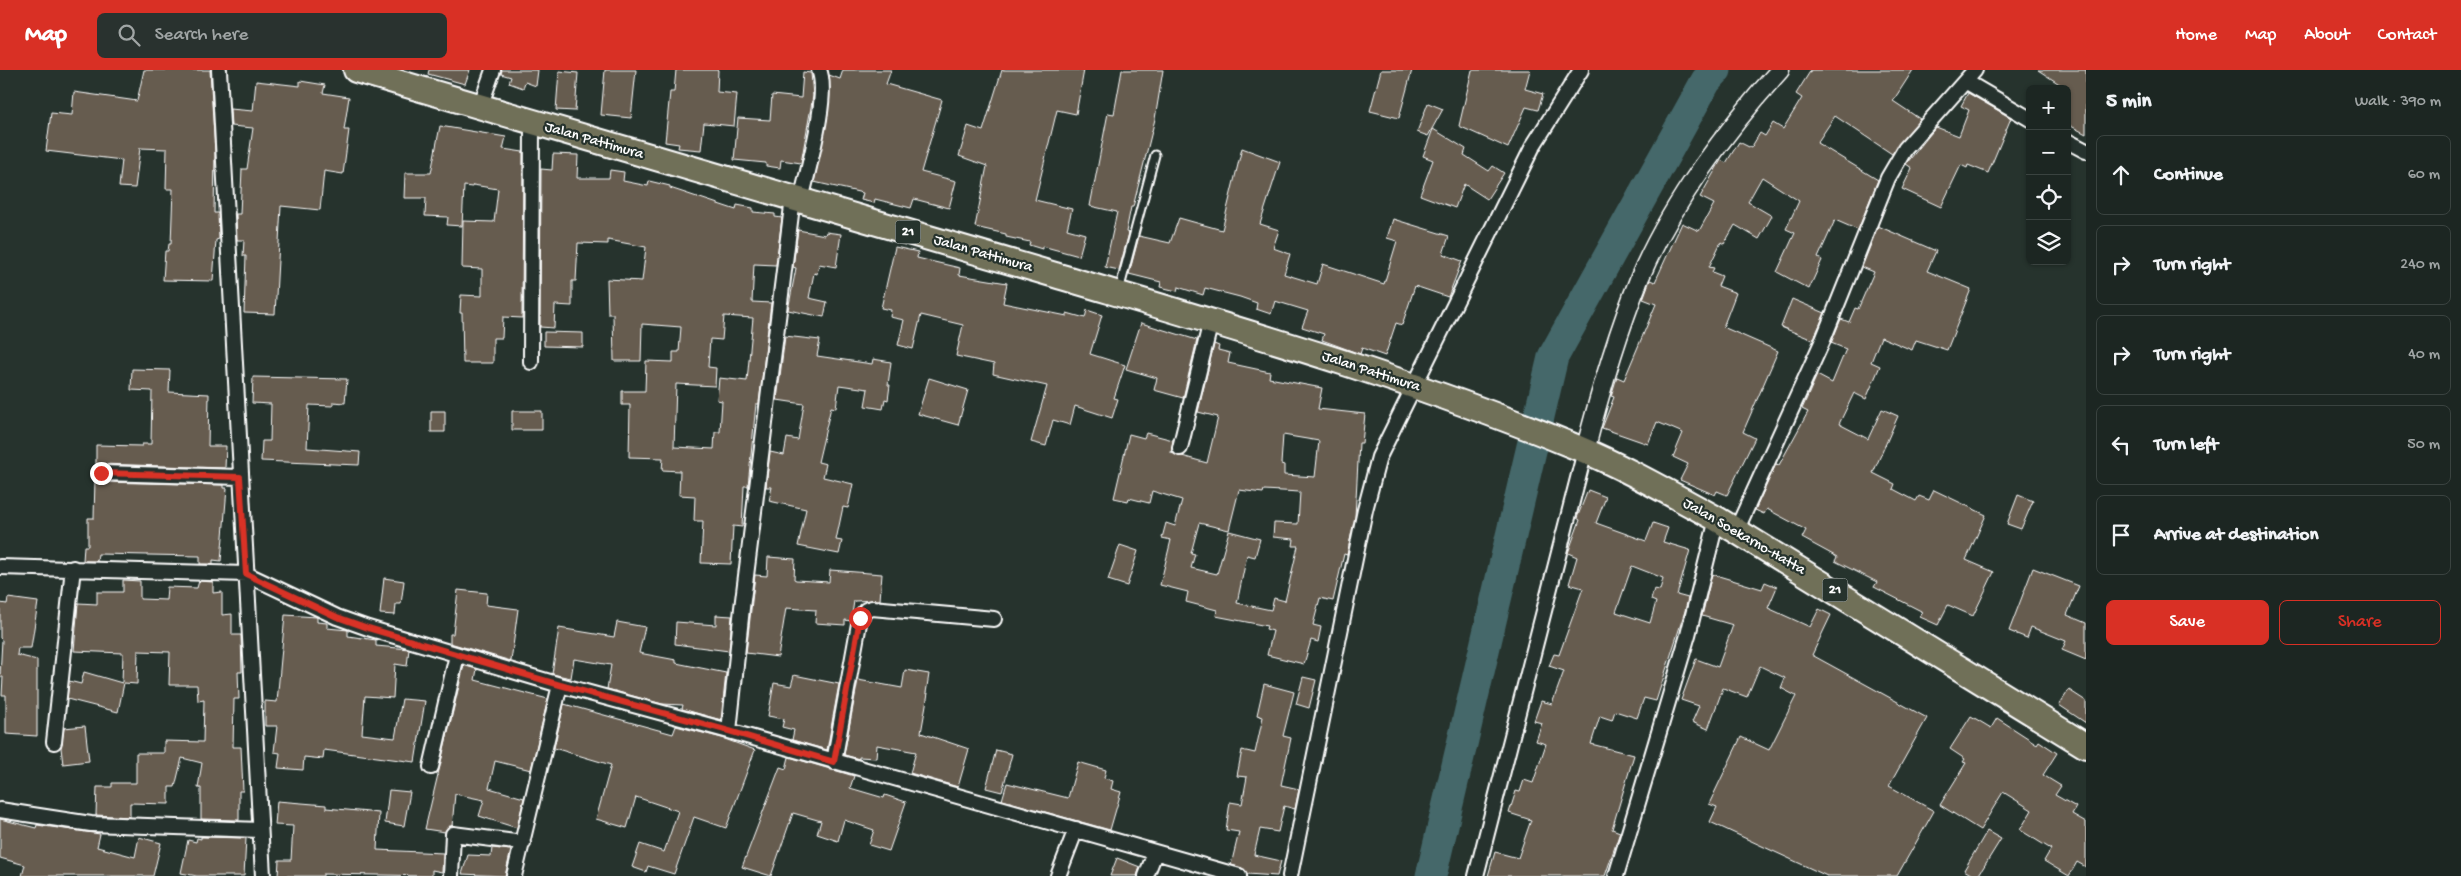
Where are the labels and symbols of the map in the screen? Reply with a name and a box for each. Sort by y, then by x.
street label: Jalan Pattimura [542,118,646,164]
road number: 21 [896,220,920,243]
street label: Jalan Pattimura [931,231,1035,277]
street label: Jalan Pattimura [1320,348,1423,397]
route end [90,462,113,485]
street label: Jalan Soekarno-Hatta [1680,495,1809,580]
road number: 21 [1822,578,1848,602]
route start [849,607,872,630]

